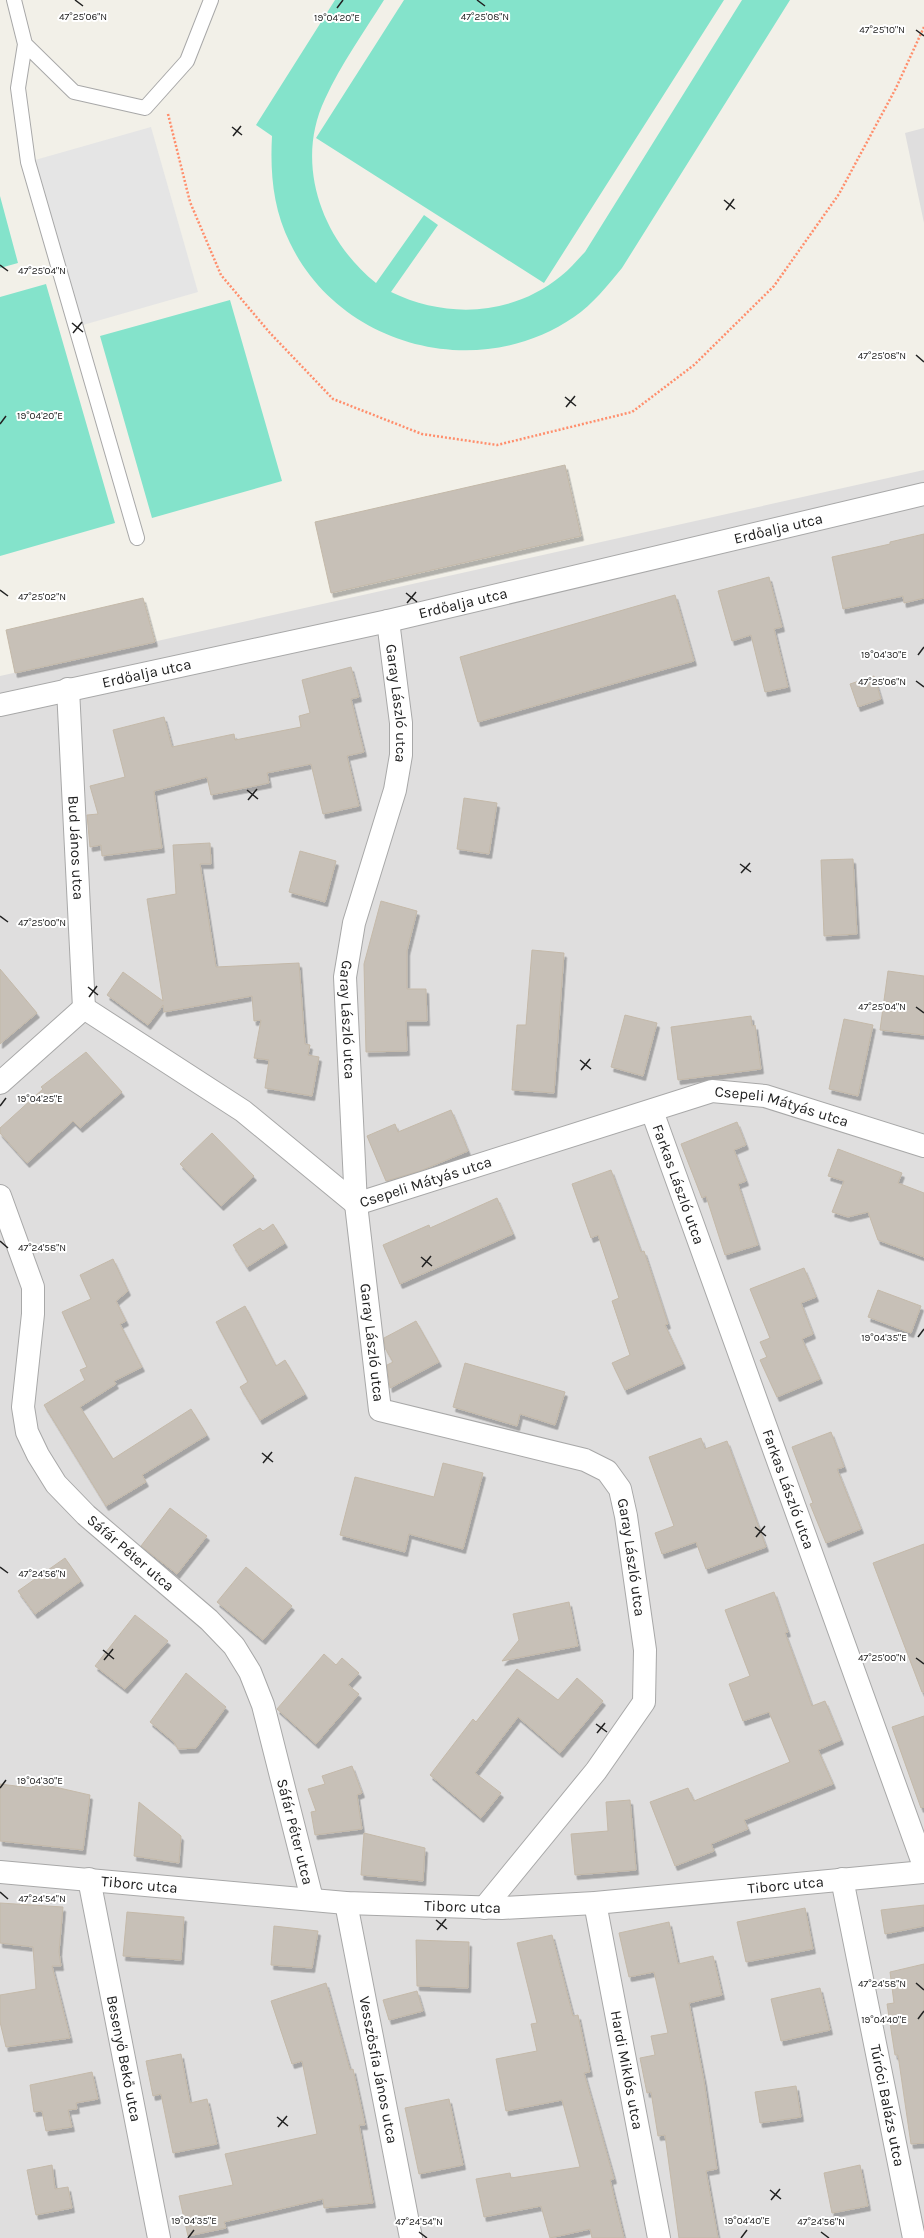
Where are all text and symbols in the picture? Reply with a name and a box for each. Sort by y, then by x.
text: 47°25'06"N [59,11,107,23]
text: 47°25'08"N [461,11,509,23]
text: 19°04'20"E [314,12,360,24]
text: 47°25'10"N [859,24,905,36]
text: 47°25'04"N [18,265,66,277]
text: 47°25'08"N [858,350,906,362]
text: 19°04'20"E [17,410,63,422]
street label: Erdőalja utca [732,509,824,548]
street label: Erdőalja utca [417,584,509,622]
text: 47°25'02"N [18,591,66,603]
street label: Garay László utca [382,643,410,764]
text: 19°04'30"E [861,649,907,661]
street label: Erdőalja utca [100,655,193,692]
text: 47°25'06"N [858,676,906,688]
street label: Bud János utca [64,795,88,901]
text: 47°25'00"N [18,917,66,929]
street label: Garay László utca [336,959,359,1080]
text: 47°25'04"N [858,1001,906,1013]
street label: Csepeli Mátyás utca [714,1082,851,1131]
text: 19°04'25"E [17,1093,63,1105]
street label: Farkas László utca [649,1122,708,1247]
street label: Csepeli Mátyás utca [357,1153,494,1211]
text: 47°24'58"N [18,1242,66,1254]
street label: Garay László utca [356,1282,388,1403]
text: 19°04'35"E [861,1332,907,1344]
street label: Farkas László utca [758,1427,818,1552]
street label: Garay László utca [613,1496,649,1617]
street label: Sáfár Péter utca [83,1511,178,1595]
text: 47°24'56"N [18,1568,66,1580]
text: 47°25'00"N [858,1652,906,1664]
text: 19°04'30"E [17,1775,63,1787]
street label: Sáfár Péter utca [273,1777,317,1887]
street label: Tiborc utca [100,1872,178,1897]
street label: Tiborc utca [747,1872,825,1898]
text: 47°24'54"N [18,1893,66,1905]
street label: Tiborc utca [424,1897,501,1917]
text: 47°24'58"N [858,1978,906,1990]
street label: Besenyő Bekő utca [103,1994,145,2123]
street label: Vesszősfia János utca [355,1995,401,2145]
street label: Hardi Miklós utca [607,2009,647,2131]
text: 19°04'40"E [861,2014,907,2026]
street label: Túróci Balázs utca [866,2043,908,2168]
text: 19°04'35"E [171,2215,217,2227]
text: 19°04'40"E [724,2215,770,2227]
text: 47°24'54"N [395,2216,443,2228]
text: 47°24'56"N [797,2216,845,2228]

